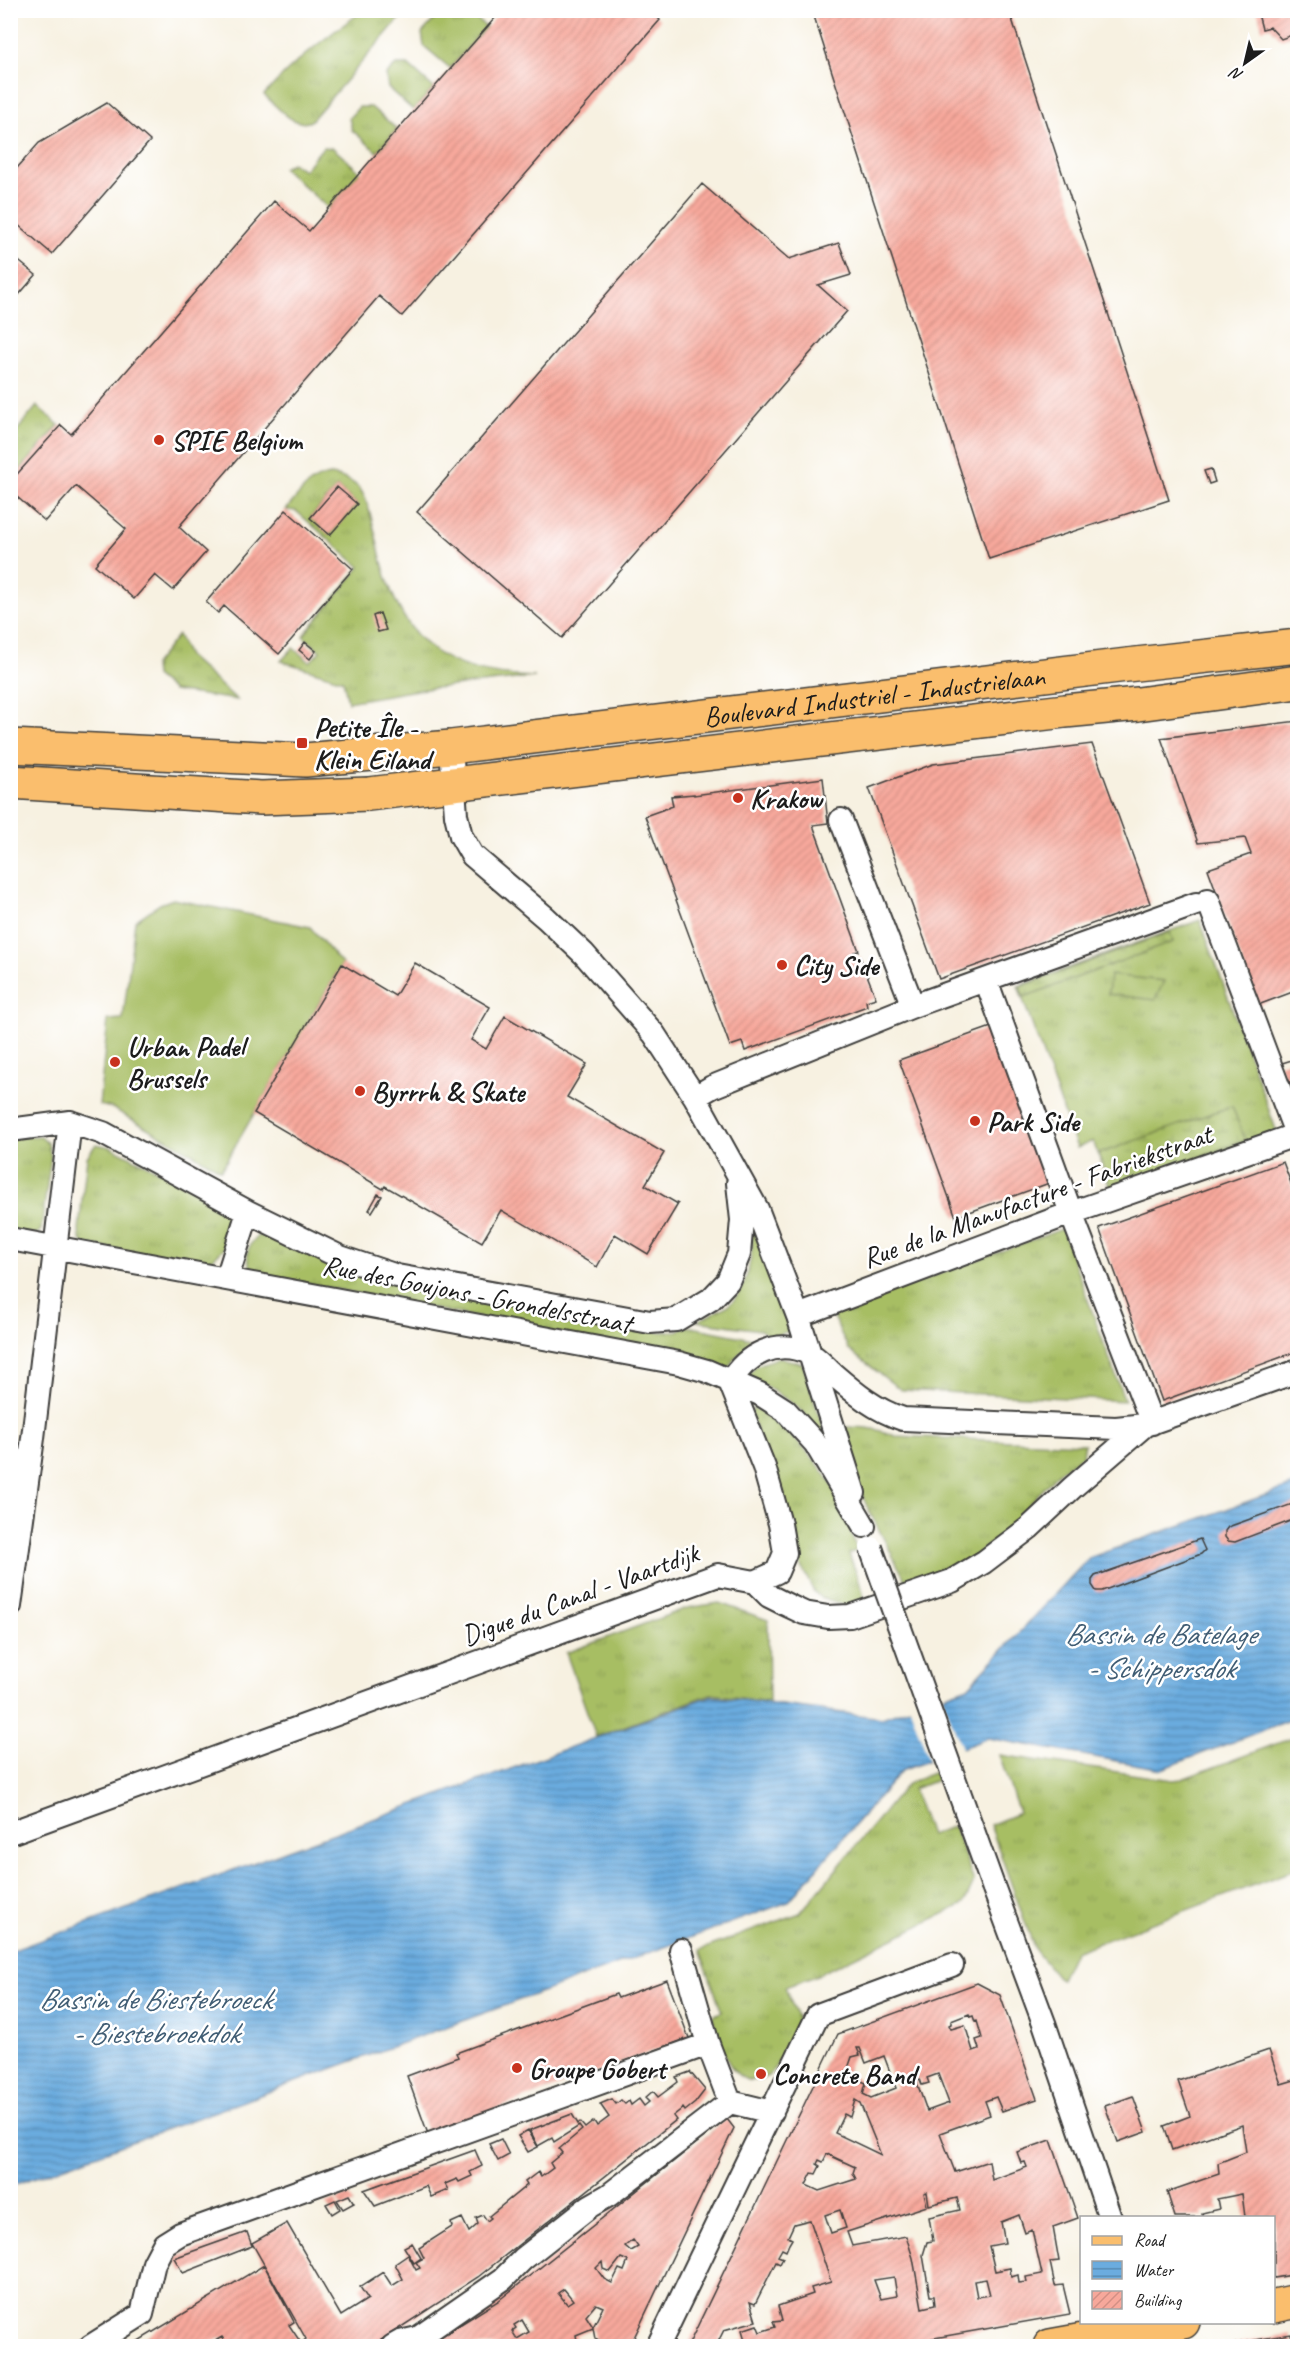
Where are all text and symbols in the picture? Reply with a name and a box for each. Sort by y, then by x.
north arrow [1215,33,1275,93]
text: N [1225,62,1247,86]
place label: SPIE Belgium [171,423,304,458]
marker: SPIE Belgium [152,433,166,447]
street label: Boulevard Industriel - Industrielaan [702,657,1048,734]
place label: Petite Île - Klein Eiland [314,710,435,777]
marker: Petite Île - Klein Eiland [295,736,309,750]
place label: Krakow [750,781,824,816]
marker: Krakow [731,791,745,805]
place label: City Side [794,948,881,984]
marker: City Side [775,958,789,972]
place label: Urban Padel Brussels [127,1029,249,1096]
marker: Urban Padel Brussels [108,1055,122,1069]
place label: Byrrrh & Skate [372,1074,527,1109]
marker: Byrrrh & Skate [353,1084,367,1098]
place label: Park Side [987,1104,1081,1139]
marker: Park Side [968,1114,982,1128]
street label: Rue de la Manufacture - Fabriekstraat [857,1115,1219,1276]
street label: Rue des Goujons - Grondelsstraat [320,1247,638,1342]
street label: Digue du Canal - Vaartdijk [457,1534,705,1653]
water label: Bassin de Batelage - Schippersdok [1065,1615,1259,1687]
water label: Bassin de Biestebroeck - Biestebroekdok [39,1980,276,2052]
place label: Groupe Gobert [529,2051,669,2086]
place label: Concrete Band [773,2057,920,2092]
marker: Groupe Gobert [510,2061,524,2075]
marker: Concrete Band [754,2067,768,2081]
legend [1080,2216,1275,2324]
text: Road [1134,2229,1167,2251]
text: Water [1134,2259,1175,2281]
text: Building [1134,2289,1183,2311]

